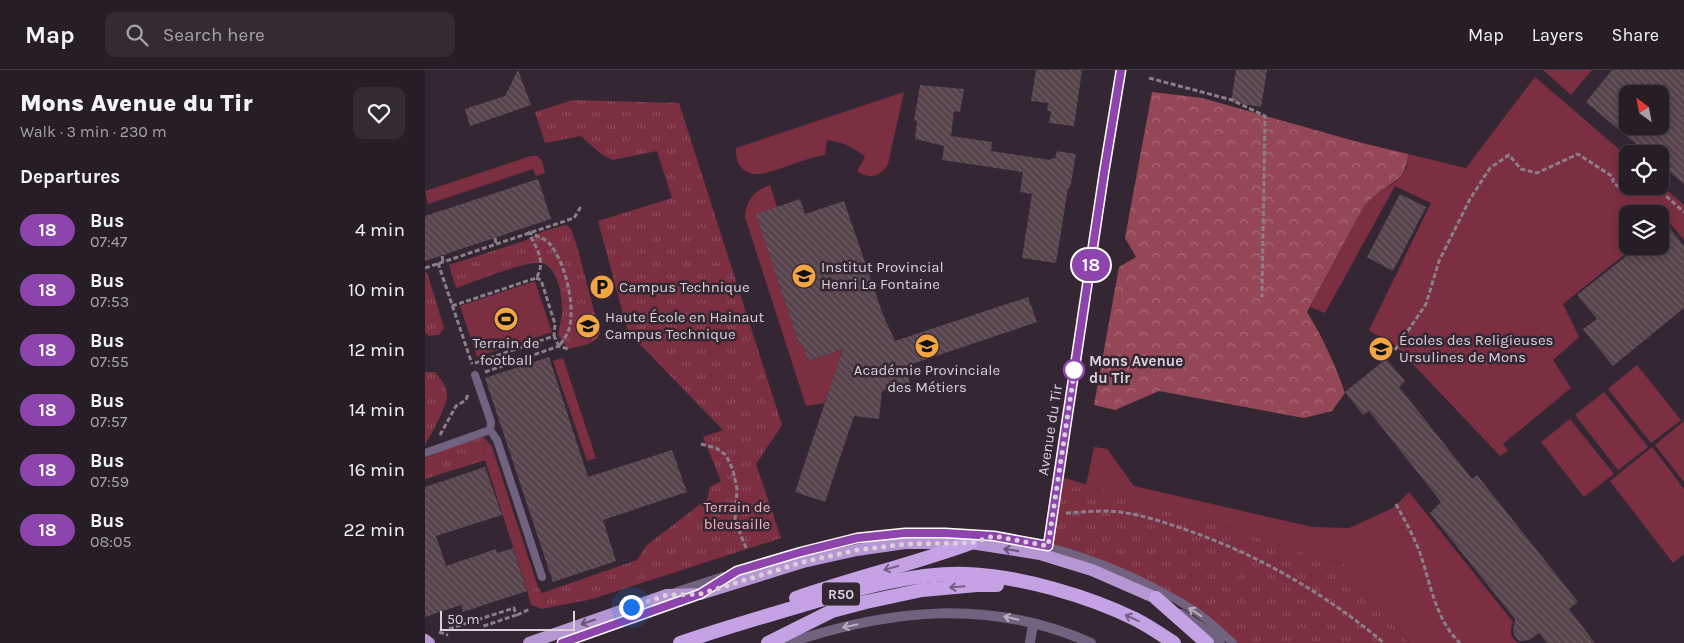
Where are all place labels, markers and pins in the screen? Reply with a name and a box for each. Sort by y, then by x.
place label: Institut Provincial Henri La Fontaine [821,258,944,293]
school or university icon: Institut Provincial Henri La Fontaine [791,263,817,289]
parking icon: Campus Technique [589,274,615,300]
place label: Campus Technique [619,278,750,296]
sports icon: Terrain de football [493,306,519,332]
place label: Haute École en Hainaut Campus Technique [605,308,765,343]
school or university icon: Haute École en Hainaut Campus Technique [575,313,601,339]
place label: Écoles des Religieuses Ursulines de Mons [1399,331,1554,366]
school or university icon: Académie Provinciale des Métiers [914,333,940,359]
place label: Terrain de football [473,334,539,369]
school or university icon: Écoles des Religieuses Ursulines de Mons [1368,336,1394,362]
place label: Mons Avenue du Tir [1089,352,1183,387]
marker: Mons Avenue du Tir [1063,359,1085,381]
place label: Académie Provinciale des Métiers [854,361,1000,396]

